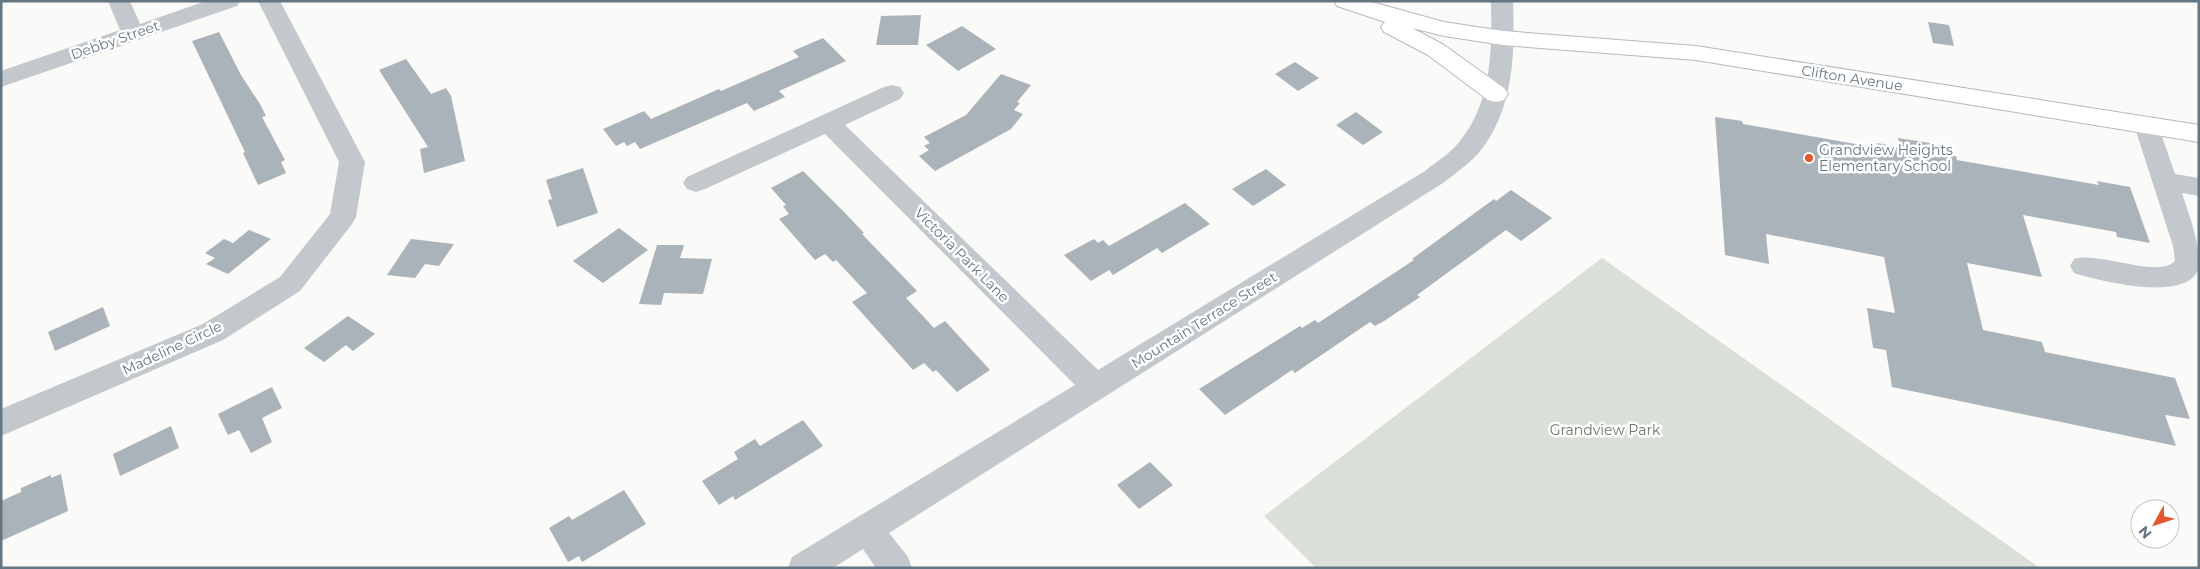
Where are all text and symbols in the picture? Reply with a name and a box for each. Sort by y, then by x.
street label: Debby Street [68,16,162,64]
street label: Clifton Avenue [1800,61,1904,95]
place label: Grandview Heights Elementary School [1819,141,1953,175]
marker: Grandview Heights Elementary School [1803,152,1815,164]
street label: Victoria Park Lane [911,204,1013,306]
street label: Mountain Terrace Street [1128,268,1280,372]
street label: Madeline Circle [119,317,225,379]
park label: Grandview Park [1550,421,1661,439]
north arrow [2130,499,2180,549]
text: N [2135,522,2156,542]

